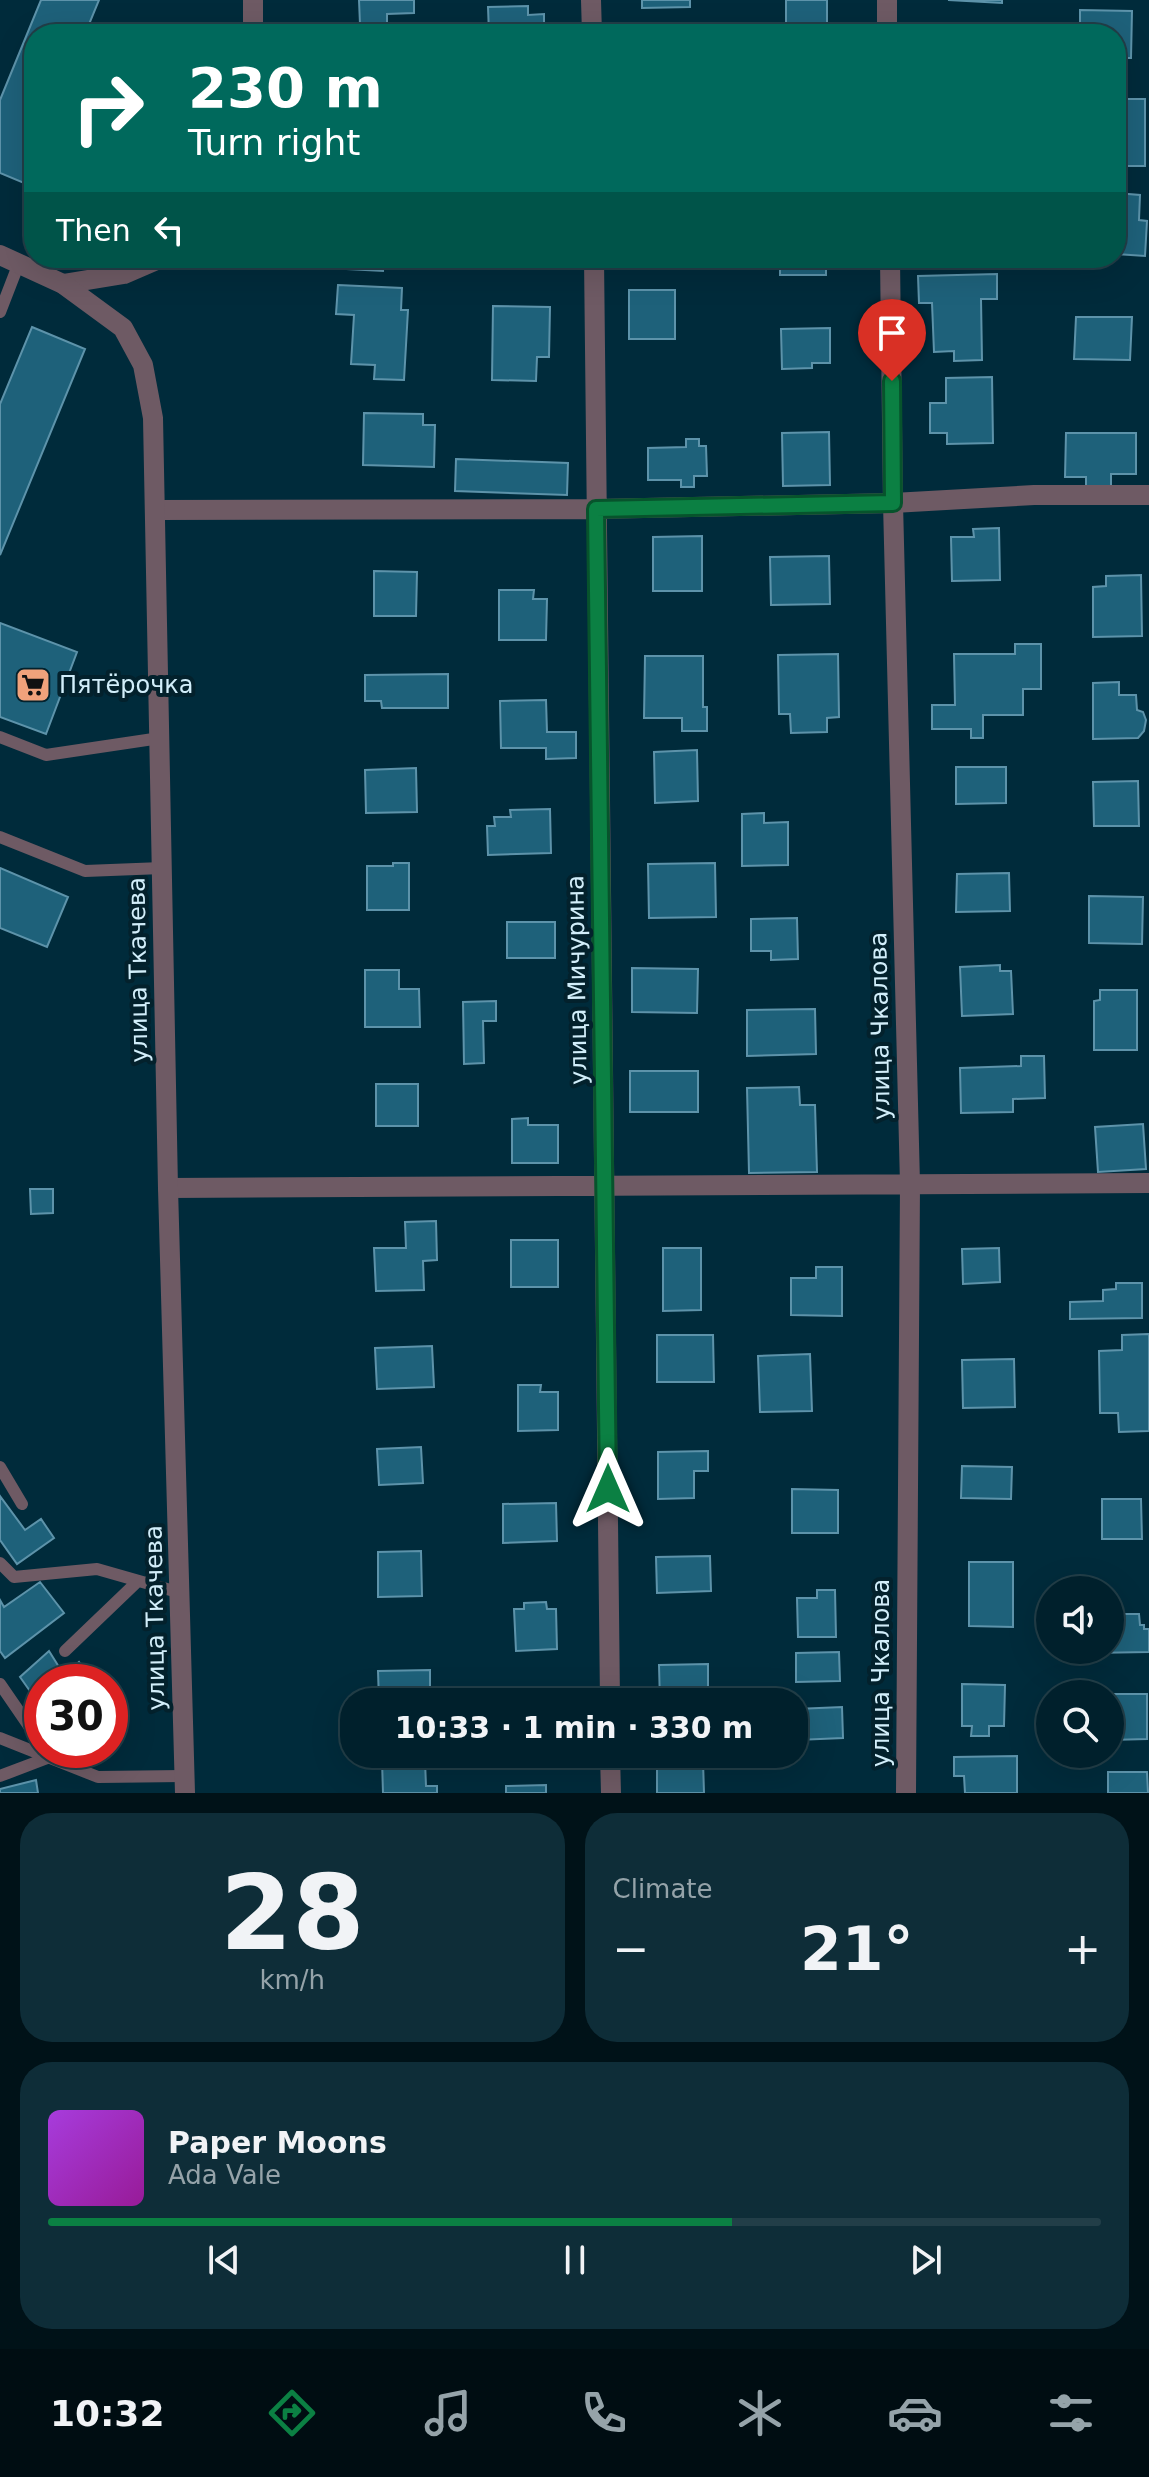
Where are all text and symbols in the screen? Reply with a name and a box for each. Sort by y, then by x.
text: 230 m [188,55,383,120]
icon: right [56,56,160,160]
text: Turn right [188,122,360,163]
icon: left [147,208,191,252]
text: Then [56,213,131,248]
pin [858,299,926,381]
icon: arrive [870,311,914,355]
supermarket icon: Пятёрочка [14,666,52,704]
place label: Пятёрочка [59,671,194,699]
street label: улица Мичурина [561,875,593,1085]
street label: улица Ткачева [122,877,154,1063]
street label: улица Чкалова [864,932,896,1120]
position arrow [566,1447,650,1531]
street label: улица Ткачева [139,1525,171,1711]
map controls [1036,1576,1124,1768]
button: sound [1036,1576,1124,1664]
street label: улица Чкалова [867,1579,895,1767]
speed limit sign: 30 [24,1664,128,1768]
button: search [1036,1680,1124,1768]
text: 10:33 · 1 min · 330 m [395,1710,753,1745]
text: 28 [220,1852,365,1974]
text: Climate [613,1874,713,1904]
text: 21° [800,1914,914,1984]
text: − [613,1923,649,1974]
text: + [1064,1923,1101,1974]
text: km/h [259,1965,325,1995]
text: Paper Moons [168,2125,387,2160]
text: Ada Vale [168,2160,281,2190]
icon: previous [202,2238,246,2282]
icon: pause [553,2238,597,2282]
icon: next [904,2238,948,2282]
icon: directions [264,2385,320,2441]
icon: music [420,2385,476,2441]
icon: phone [576,2385,632,2441]
icon: climate [732,2385,788,2441]
icon: car [887,2385,943,2441]
icon: filters [1043,2385,1099,2441]
text: 10:32 [50,2393,164,2434]

